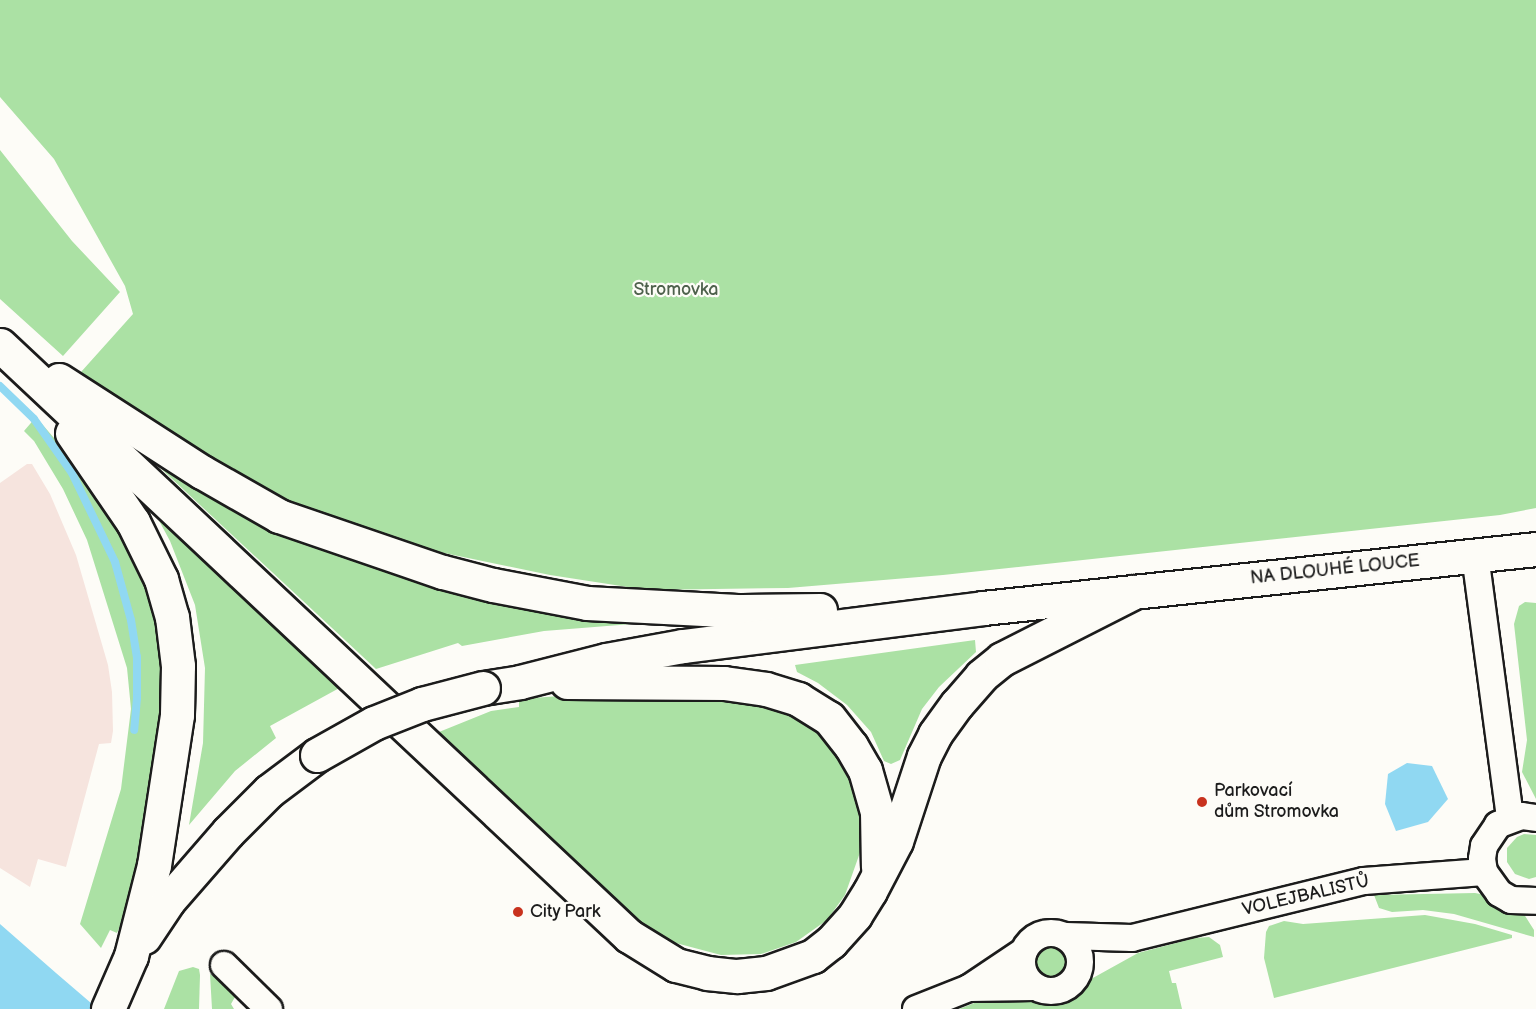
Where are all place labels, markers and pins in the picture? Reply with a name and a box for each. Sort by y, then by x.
place label: Parkovací dům Stromovka [1214,781,1339,824]
marker: Parkovací dům Stromovka [1195,795,1209,809]
place label: City Park [530,901,602,923]
marker: City Park [511,905,525,919]

